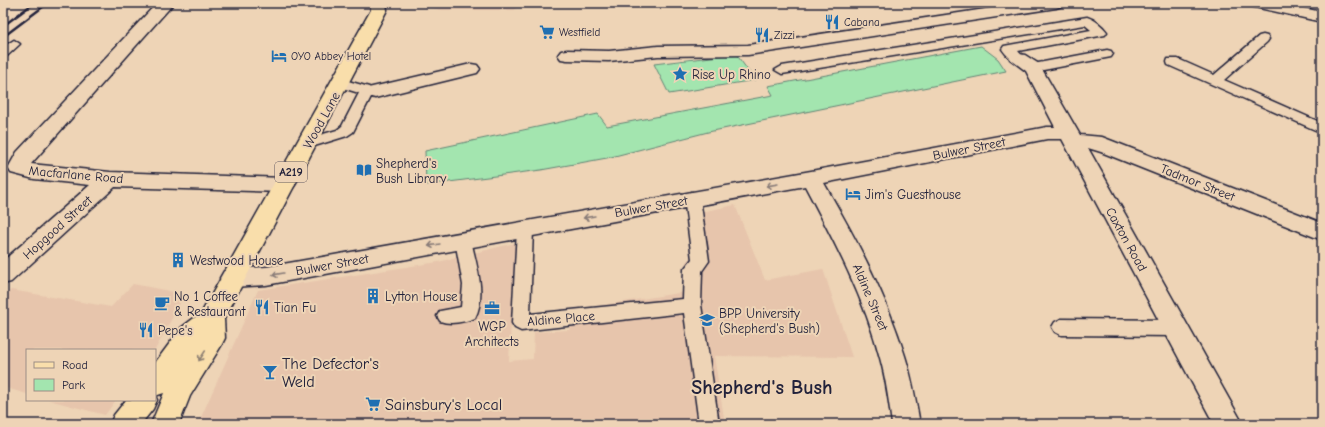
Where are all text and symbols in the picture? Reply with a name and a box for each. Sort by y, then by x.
restaurant icon: Cabana [823,13,841,31]
place label: Cabana [844,16,880,29]
supermarket icon: Westfield [538,23,556,41]
place label: Westfield [559,26,601,39]
restaurant icon: Zizzi [753,26,771,44]
place label: Zizzi [774,29,795,42]
hotel icon: OYO Abbey Hotel [270,47,288,65]
place label: OYO Abbey Hotel [291,50,371,63]
place icon: Rise Up Rhino [671,65,689,83]
place label: Rise Up Rhino [692,67,771,82]
street label: Wood Lane [300,89,343,151]
street label: Bulwer Street [932,134,1008,163]
place label: Shepherd's Bush Library [376,156,447,186]
library icon: Shepherd's Bush Library [355,161,373,179]
street label: Tadmor Street [1158,161,1238,205]
road number: A219 [275,162,307,182]
street label: Macfarlane Road [28,163,124,186]
one-way arrow [766,181,779,189]
hotel icon: Jim's Guesthouse [844,185,862,203]
place label: Jim's Guesthouse [865,187,961,202]
street label: Hopgood Street [20,192,96,262]
street label: Bulwer Street [614,192,690,220]
street label: Caxton Road [1103,205,1150,274]
one-way arrow [583,213,596,221]
one-way arrow [428,242,441,250]
street label: Bulwer Street [295,250,371,278]
building icon: Westwood House [169,251,187,269]
place label: Westwood House [190,253,284,268]
street label: Aldine Street [850,262,892,334]
one-way arrow [272,270,285,278]
building icon: Lytton House [364,287,382,305]
place label: No 1 Coffee & Restaurant [174,289,247,319]
place label: Lytton House [385,289,458,304]
cafe icon: No 1 Coffee & Restaurant [153,294,171,312]
restaurant icon: Tian Fu [253,298,271,316]
office icon: WGP Architects [483,299,501,317]
place label: Tian Fu [274,300,316,315]
place label: BPP University (Shepherd's Bush) [719,306,820,336]
street label: Aldine Place [527,308,596,329]
school or university icon: BPP University (Shepherd's Bush) [698,311,716,329]
place label: WGP Architects [465,319,519,349]
restaurant icon: Pepe's [137,321,155,339]
place label: Pepe's [158,323,193,338]
legend [26,349,156,401]
one-way arrow [198,350,206,361]
place label: The Defector's Weld [282,355,379,391]
text: Road [62,358,88,372]
bar icon: The Defector's Weld [261,363,279,381]
district label: Shepherd's Bush [691,376,833,399]
text: Park [62,378,85,392]
supermarket icon: Sainsbury's Local [364,395,382,413]
place label: Sainsbury's Local [385,396,502,414]

